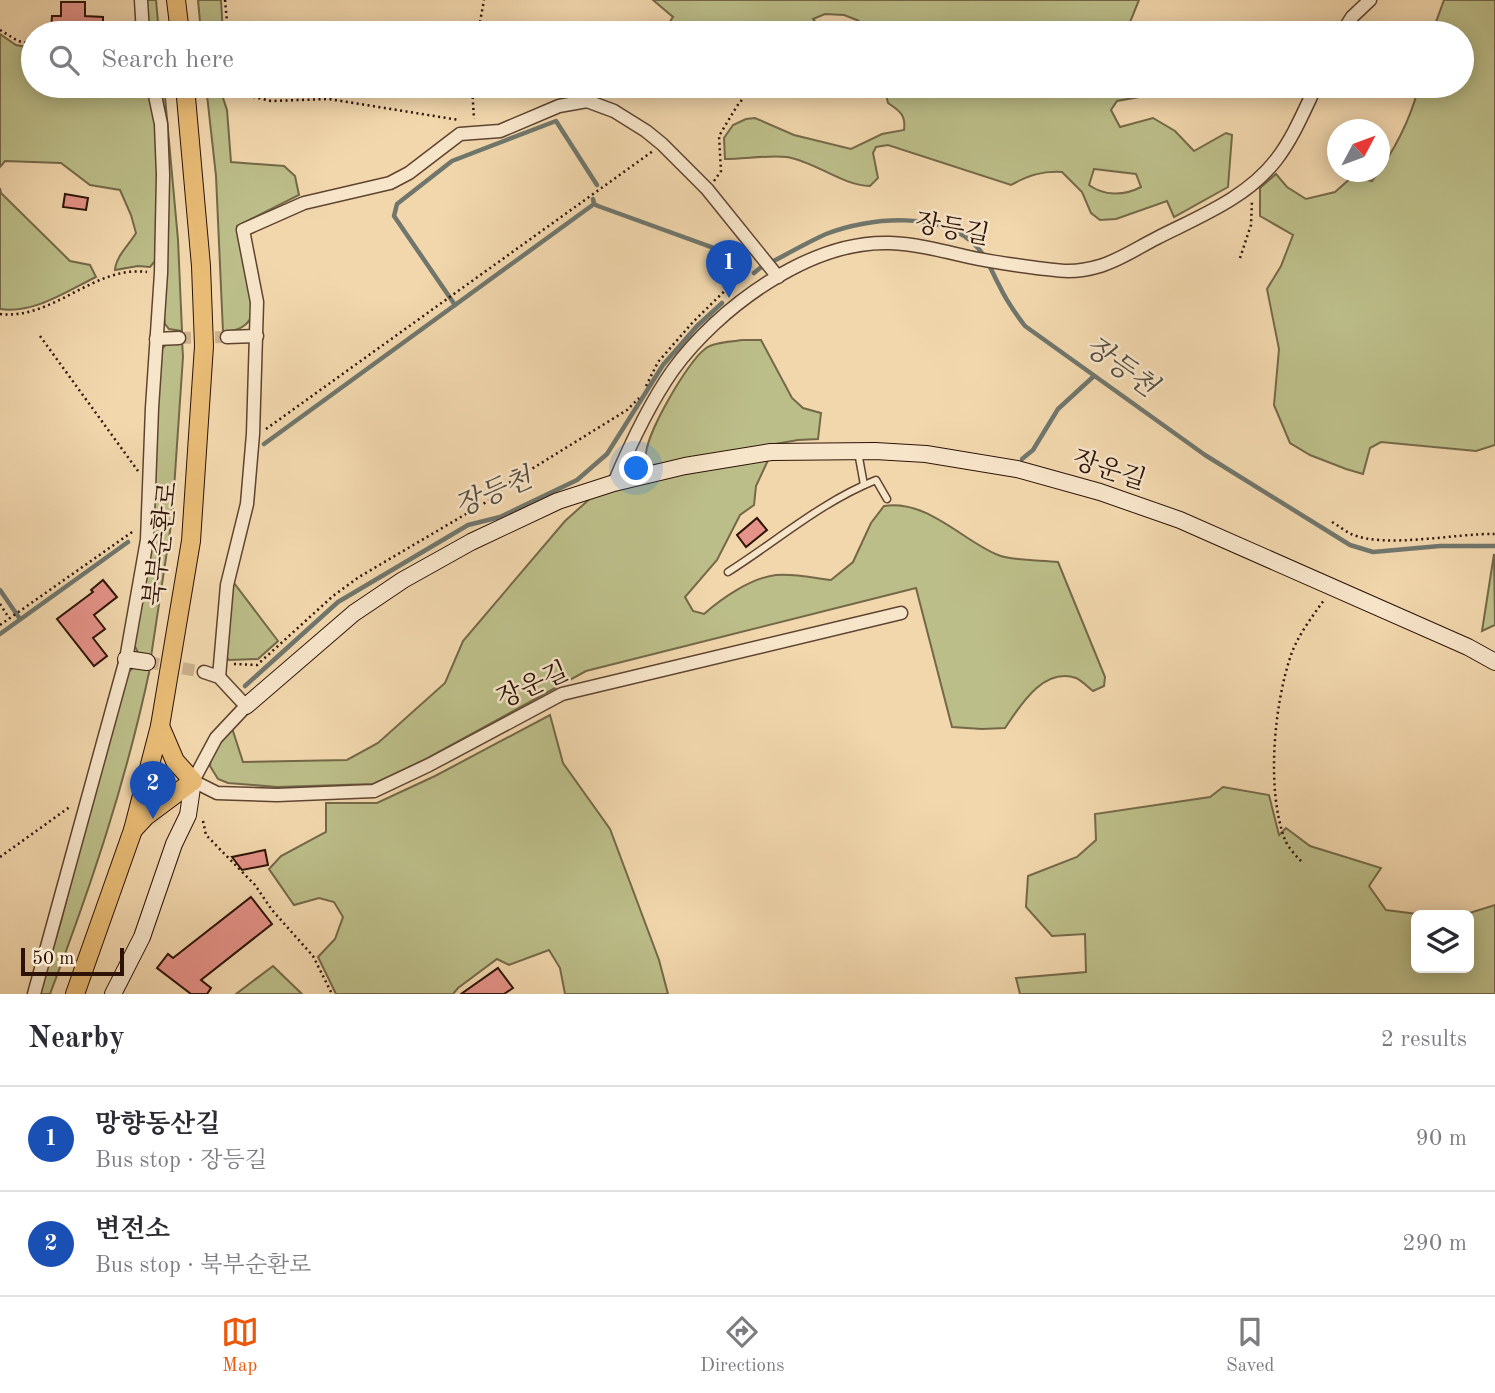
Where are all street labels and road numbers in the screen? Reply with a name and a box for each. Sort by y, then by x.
street label: 장등길 [913,208,992,250]
street label: 장운길 [1069,445,1149,495]
street label: 북부순환로 [138,480,183,608]
street label: 장운길 [492,657,573,713]

